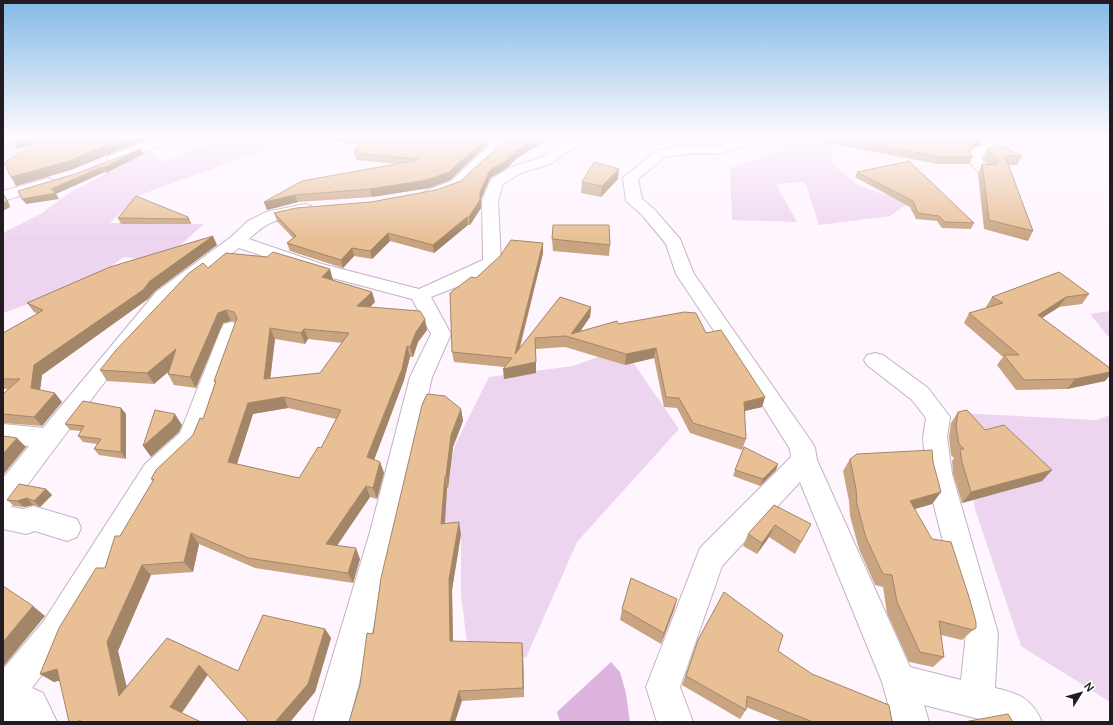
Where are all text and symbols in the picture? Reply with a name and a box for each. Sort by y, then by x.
north arrow [1061,673,1101,713]
text: N [1081,679,1098,694]

